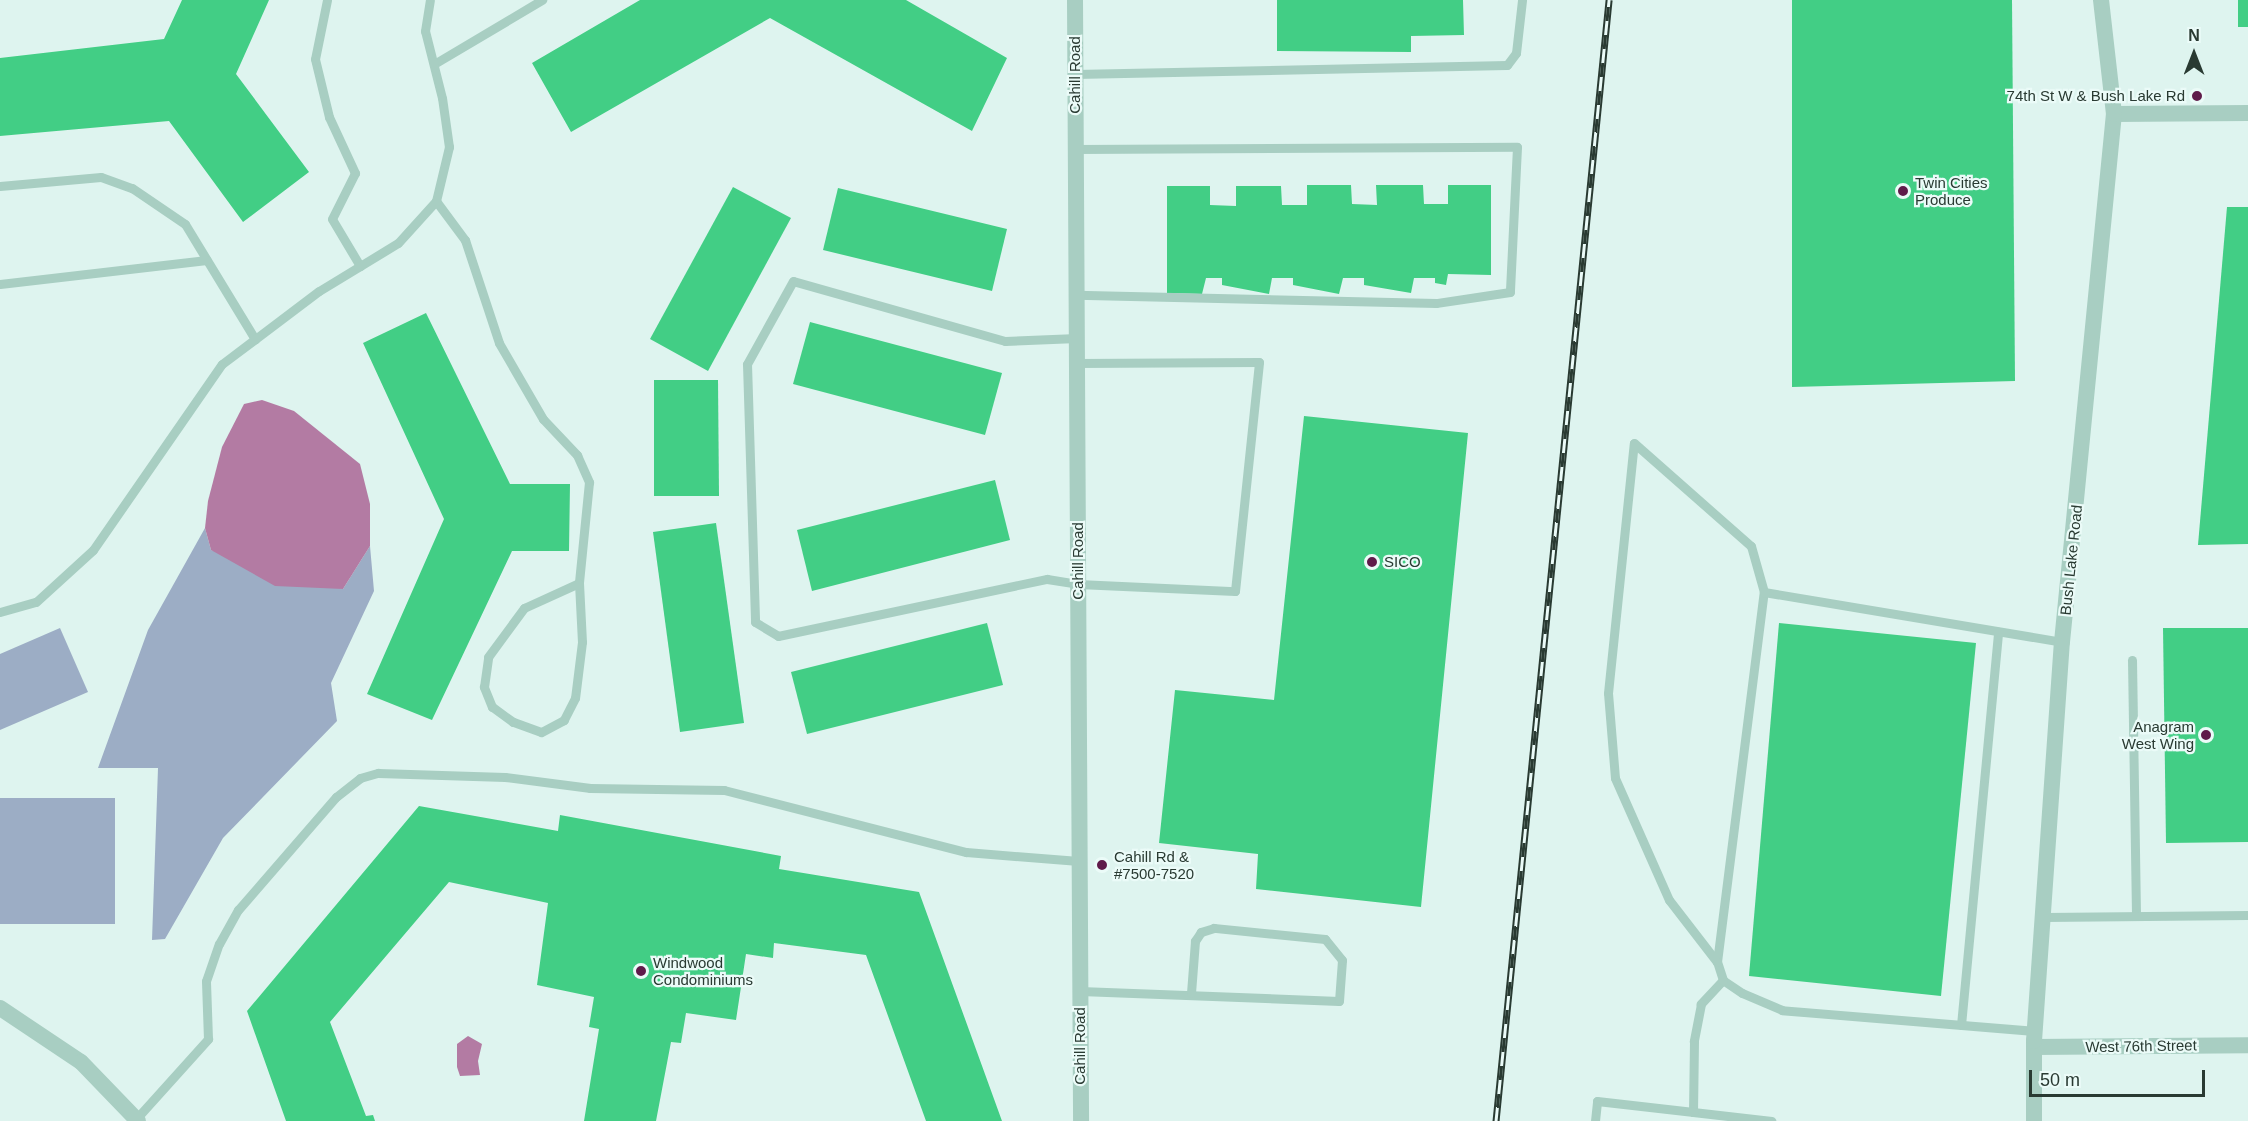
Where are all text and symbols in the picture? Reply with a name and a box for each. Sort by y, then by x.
north arrow [2164,24,2224,84]
text: N [2188,27,2200,44]
street label: Cahill Road [1066,36,1084,114]
place label: 74th St W & Bush Lake Rd [2007,87,2185,105]
marker: 74th St W & Bush Lake Rd [2190,89,2204,103]
place label: Twin Cities Produce [1915,173,1988,208]
marker: Twin Cities Produce [1896,184,1910,198]
street label: Bush Lake Road [2056,504,2086,616]
street label: Cahill Road [1069,522,1087,600]
place label: SICO [1384,553,1421,571]
marker: SICO [1365,555,1379,569]
place label: Anagram West Wing [2122,717,2194,752]
marker: Anagram West Wing [2199,728,2213,742]
place label: Cahill Rd & #7500-7520 [1114,847,1194,882]
marker: Cahill Rd & #7500-7520 [1095,858,1109,872]
place label: Windwood Condominiums [653,953,753,988]
marker: Windwood Condominiums [634,964,648,978]
street label: Cahill Road [1071,1007,1089,1085]
street label: West 76th Street [2085,1036,2197,1056]
scale bar [2032,1058,2208,1096]
text: 50 m [2040,1070,2080,1090]

